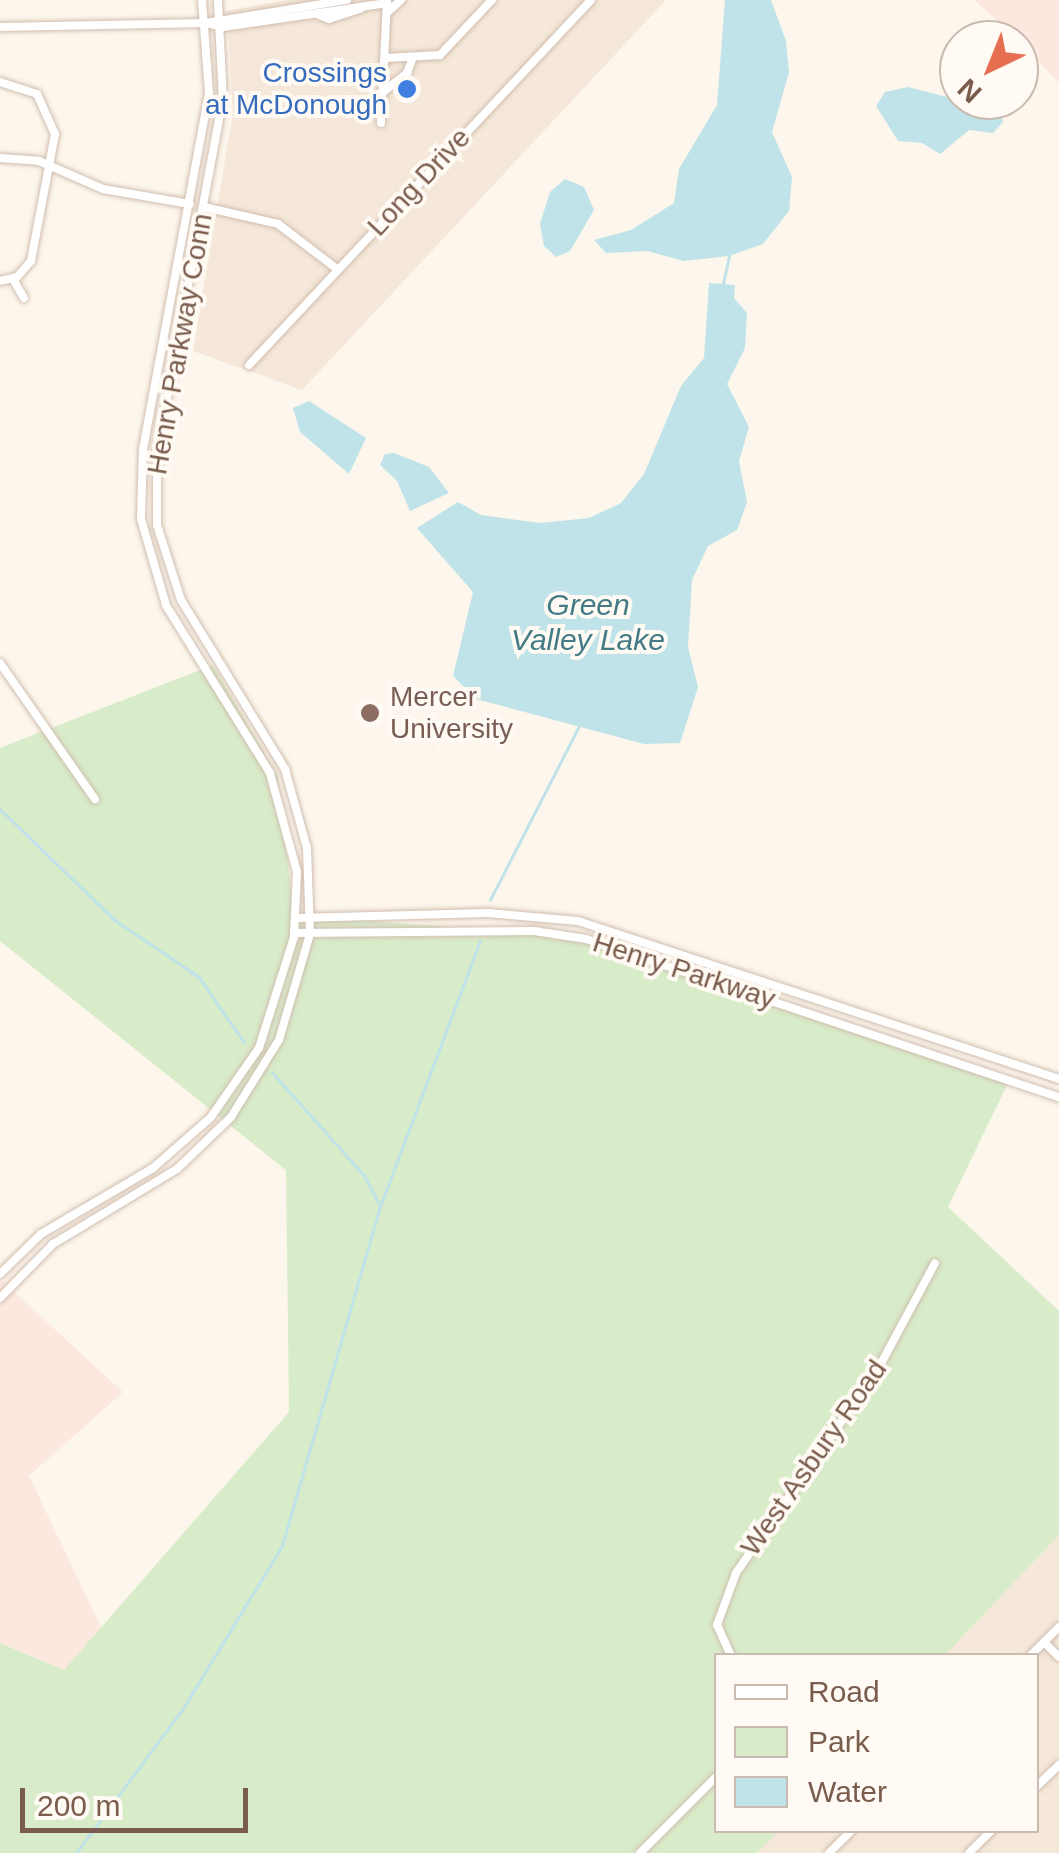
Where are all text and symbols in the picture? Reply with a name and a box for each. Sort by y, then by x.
north arrow [939,20,1039,120]
place label: Crossings at McDonough [205,56,387,122]
text: N [952,73,988,109]
marker: Crossings at McDonough [396,78,418,100]
street label: Long Drive [361,121,477,243]
street label: Henry Parkway Conn [140,211,220,477]
water label: Green Valley Lake [511,587,665,658]
place label: Mercer University [390,680,513,746]
marker: Mercer University [359,702,381,724]
street label: Henry Parkway [589,926,779,1016]
street label: West Asbury Road [733,1353,895,1563]
legend [714,1653,1039,1833]
text: Road [808,1675,880,1708]
text: Park [808,1725,870,1758]
scale bar [25,1768,252,1830]
text: Water [808,1775,887,1808]
text: 200 m [37,1789,120,1822]

